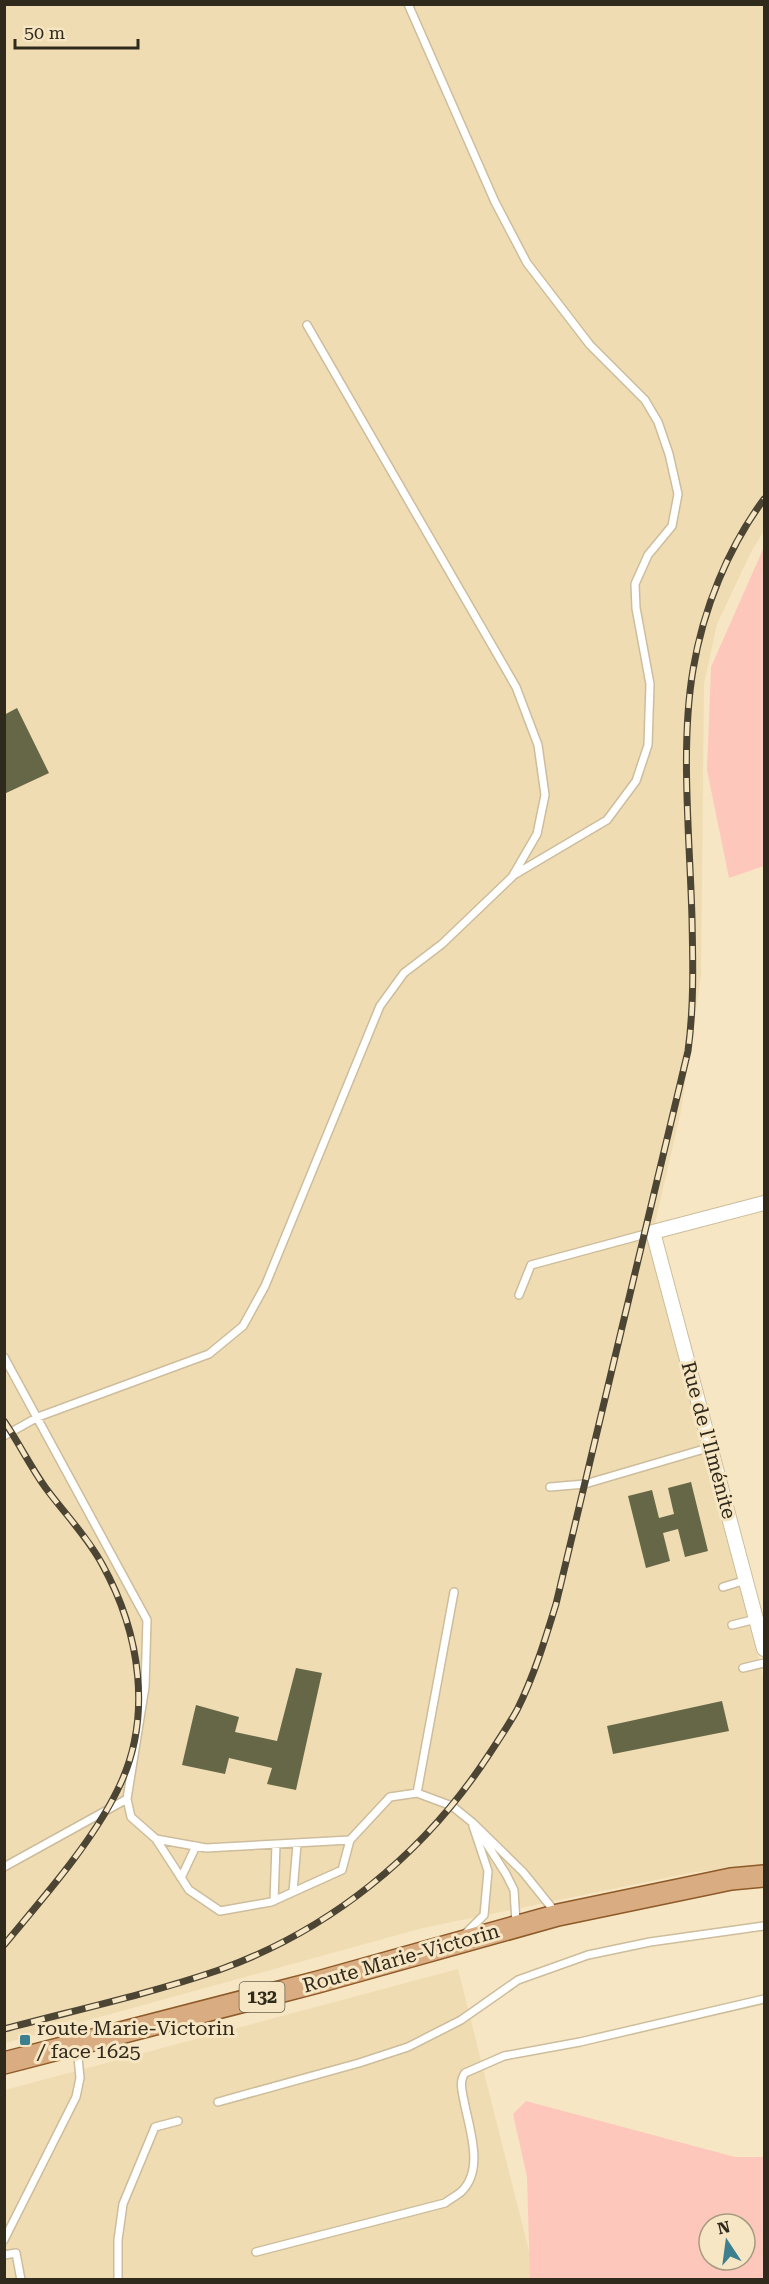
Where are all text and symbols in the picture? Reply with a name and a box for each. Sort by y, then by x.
scale bar [15,12,138,50]
text: 50 m [24,22,65,43]
street label: Rue de l'Ilménite [676,1358,742,1522]
street label: Route Marie-Victorin [300,1918,502,1998]
road number: 132 [240,1982,284,2012]
place label: route Marie-Victorin / face 1625 [36,2016,235,2063]
marker: route Marie-Victorin / face 1625 [18,2033,32,2047]
north arrow [697,2212,757,2272]
text: N [716,2217,732,2239]

